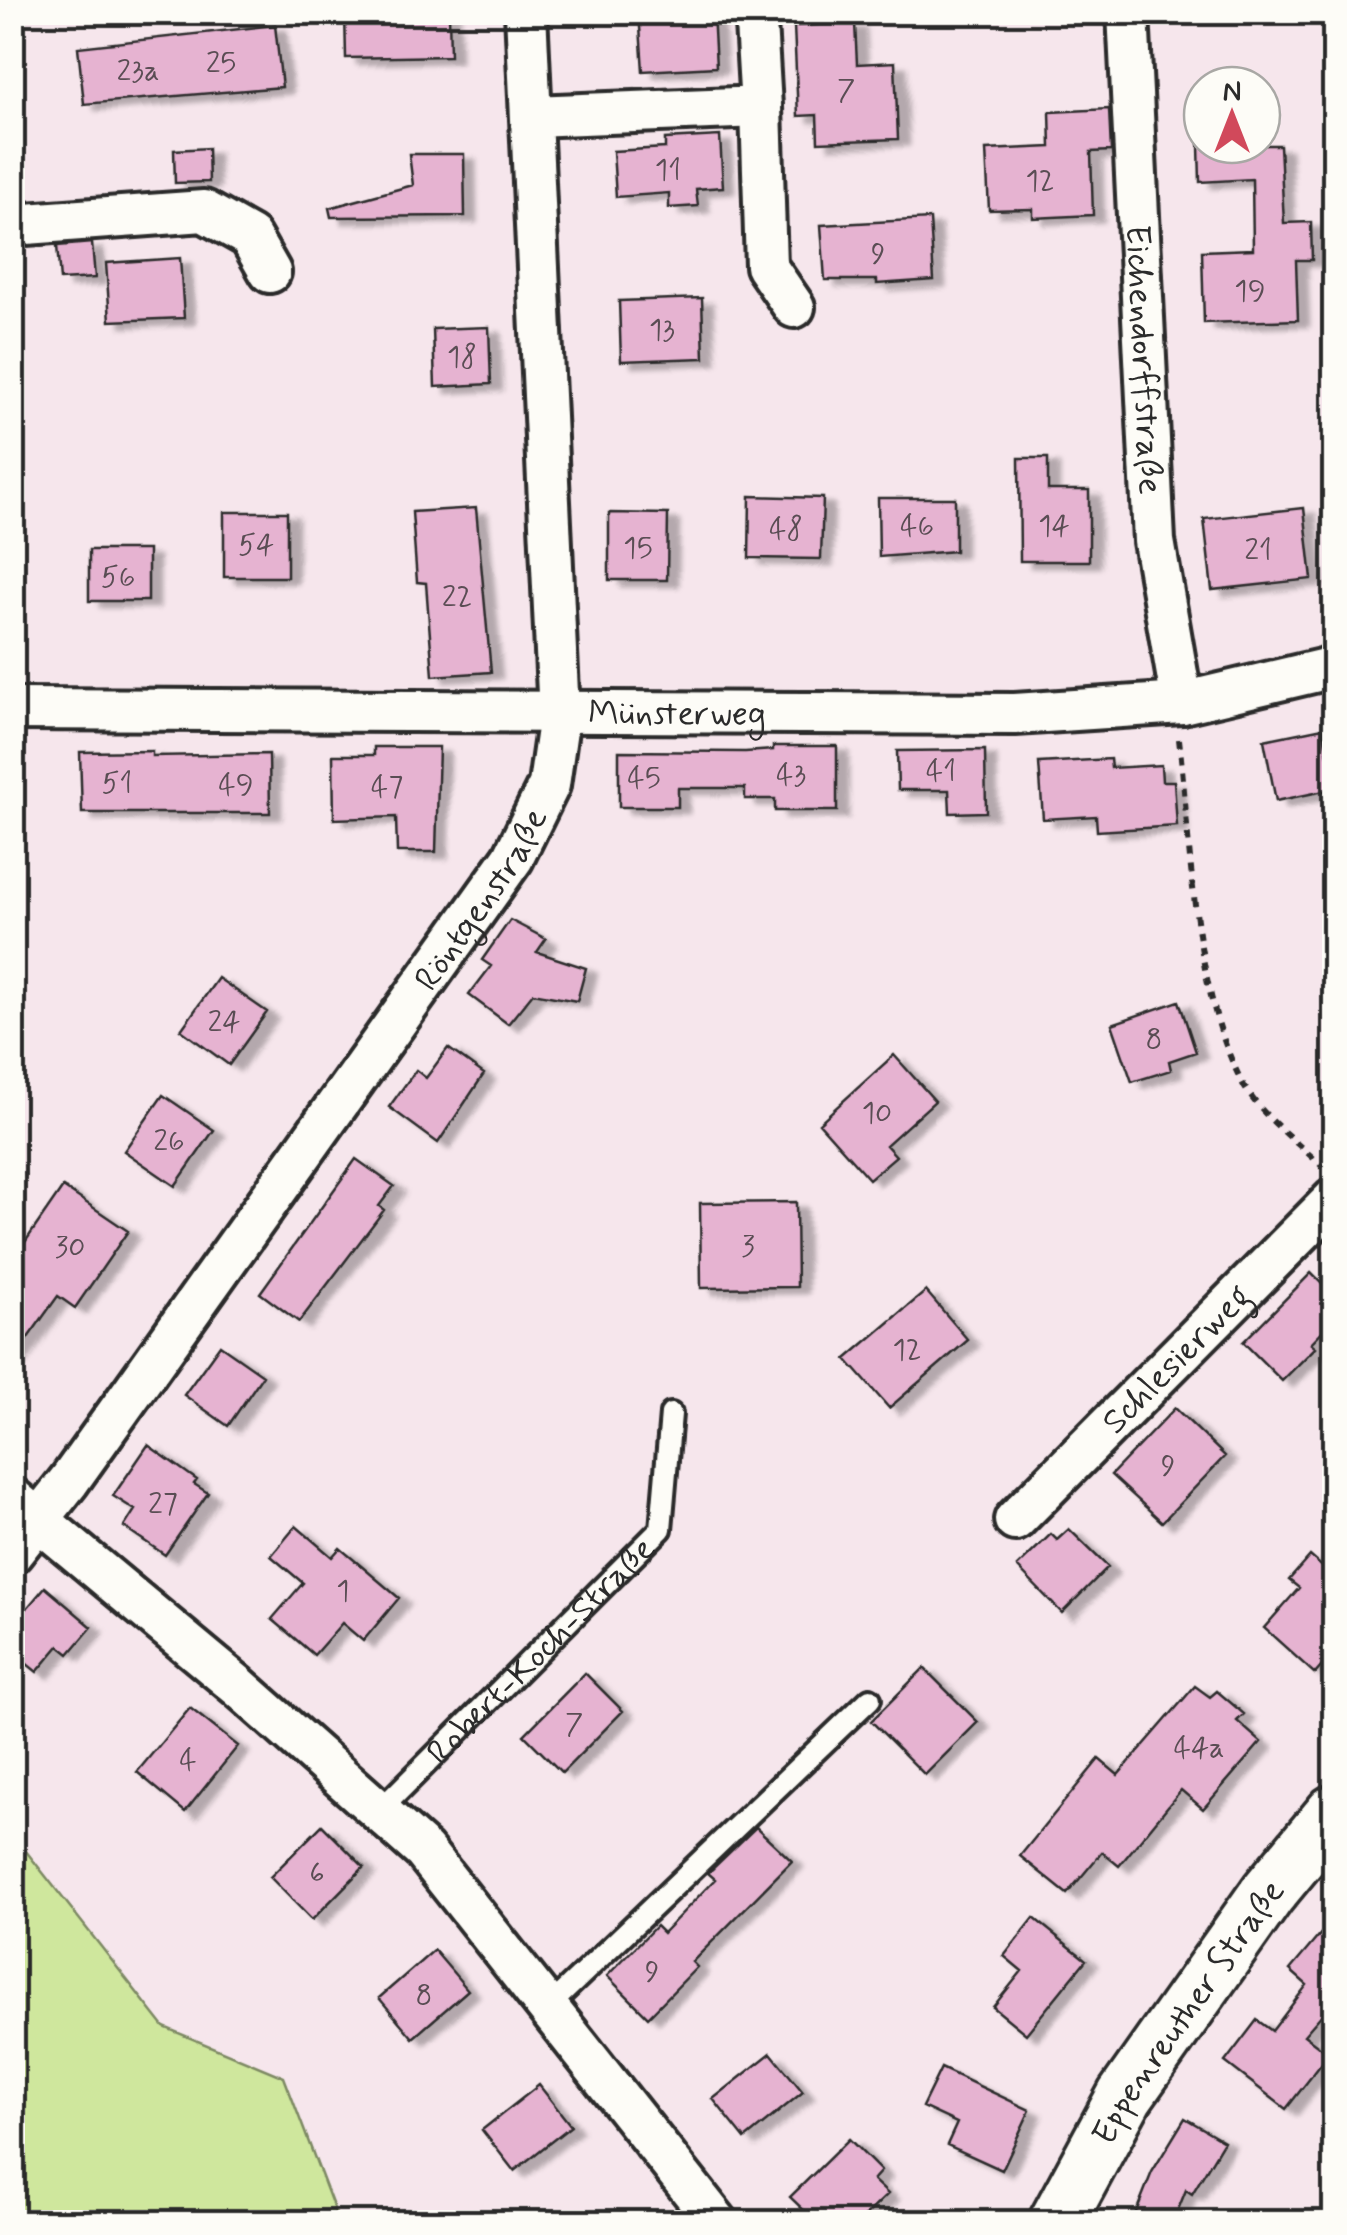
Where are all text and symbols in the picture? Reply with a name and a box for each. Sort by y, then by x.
house number: 25 [206,44,236,83]
house number: 23a [117,52,159,91]
north arrow [1182,65,1282,165]
house number: 7 [837,71,855,110]
text: N [1223,74,1241,111]
house number: 11 [655,151,681,190]
house number: 12 [1025,162,1055,201]
street label: Eichendorffstraße [1113,224,1173,496]
house number: 9 [871,235,885,274]
house number: 19 [1234,272,1266,311]
house number: 13 [649,311,675,350]
house number: 18 [447,338,477,377]
house number: 46 [900,507,934,546]
house number: 14 [1038,507,1070,546]
house number: 48 [769,510,803,549]
house number: 54 [238,526,274,565]
house number: 15 [623,529,653,568]
house number: 21 [1244,531,1272,570]
house number: 56 [101,558,135,597]
house number: 22 [442,578,472,617]
street label: Münsterweg [588,691,766,741]
house number: 41 [926,752,956,791]
house number: 43 [776,756,806,795]
house number: 45 [627,759,661,798]
house number: 51 [102,764,132,803]
house number: 49 [218,766,254,805]
house number: 47 [371,768,403,807]
street label: Röntgenstraße [405,801,559,1001]
house number: 24 [208,1003,240,1042]
house number: 8 [1146,1020,1162,1059]
house number: 10 [862,1094,892,1133]
house number: 26 [153,1122,185,1161]
house number: 3 [741,1227,755,1266]
house number: 30 [55,1228,85,1267]
street label: Schlesierweg [1092,1275,1265,1445]
house number: 12 [892,1331,922,1370]
house number: 9 [1161,1447,1175,1486]
house number: 27 [148,1485,178,1524]
street label: Robert-Koch-Straße [417,1527,666,1776]
house number: 1 [336,1572,350,1611]
house number: 7 [565,1705,583,1744]
house number: 44a [1173,1729,1225,1768]
house number: 4 [179,1741,197,1780]
house number: 6 [309,1854,325,1893]
street label: Eppenreuther Straße [1082,1870,1295,2153]
house number: 9 [645,1953,659,1992]
house number: 8 [416,1976,432,2015]

